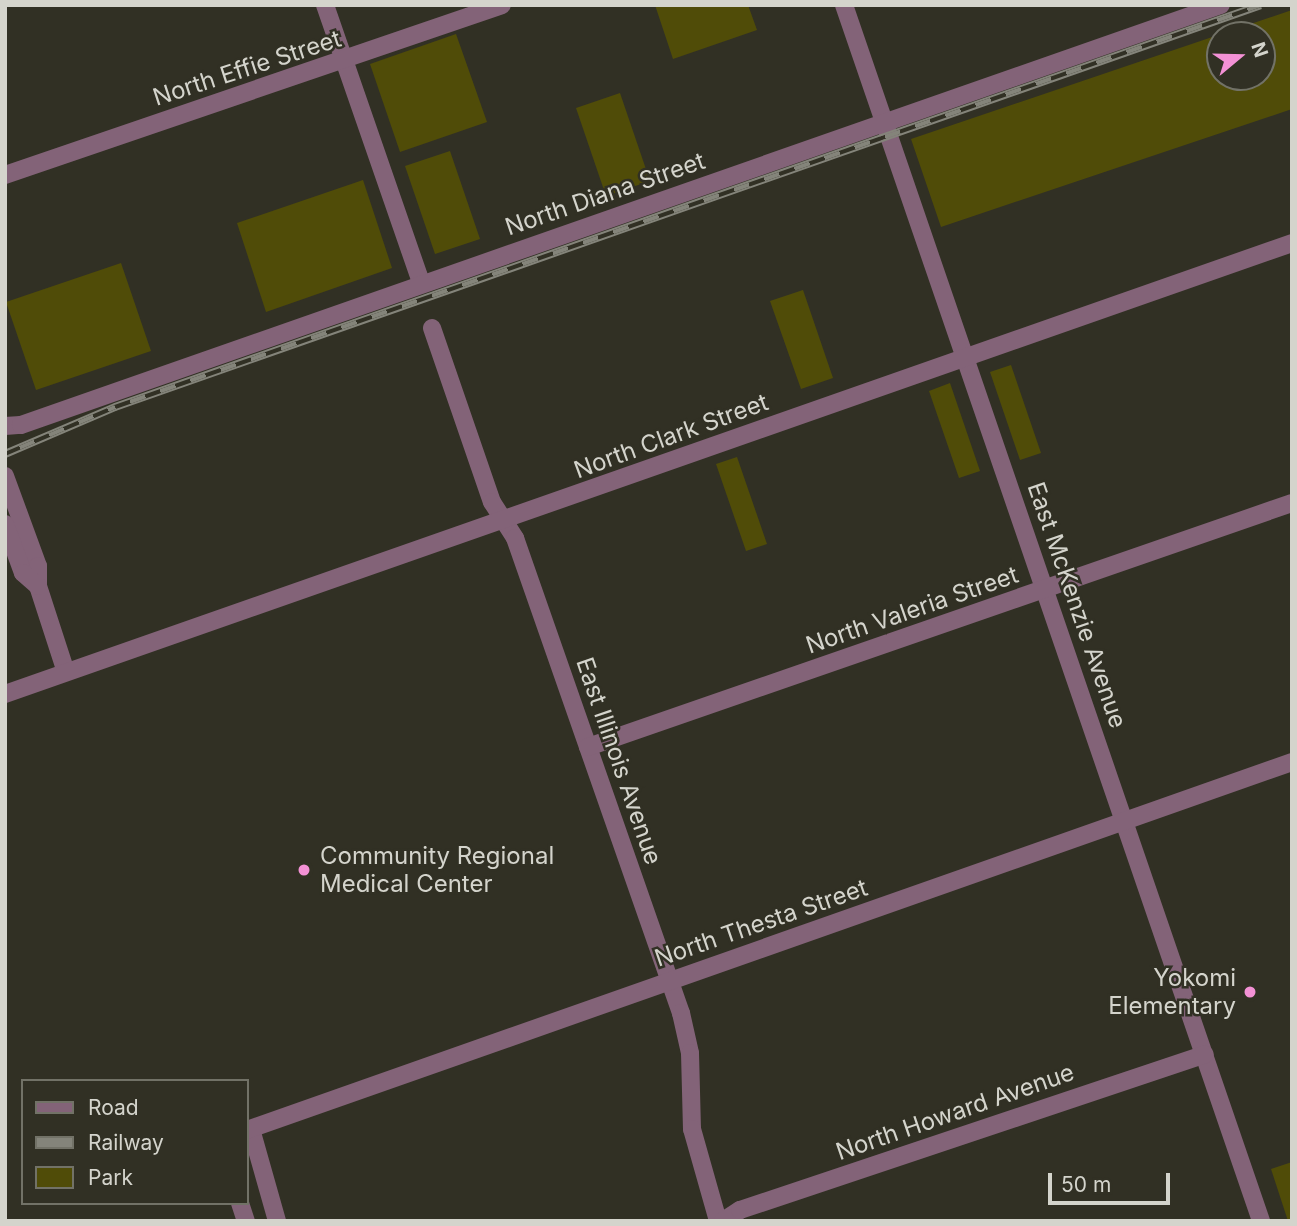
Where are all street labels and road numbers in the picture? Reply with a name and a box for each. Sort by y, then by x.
street label: North Effie Street [149,24,345,112]
street label: North Diana Street [501,146,709,242]
street label: North Clark Street [570,387,772,485]
street label: East McKenzie Avenue [1021,478,1133,732]
street label: North Valeria Street [802,560,1022,660]
street label: East Illinois Avenue [570,654,668,868]
street label: North Thesta Street [651,873,871,973]
street label: North Howard Avenue [832,1058,1078,1166]

